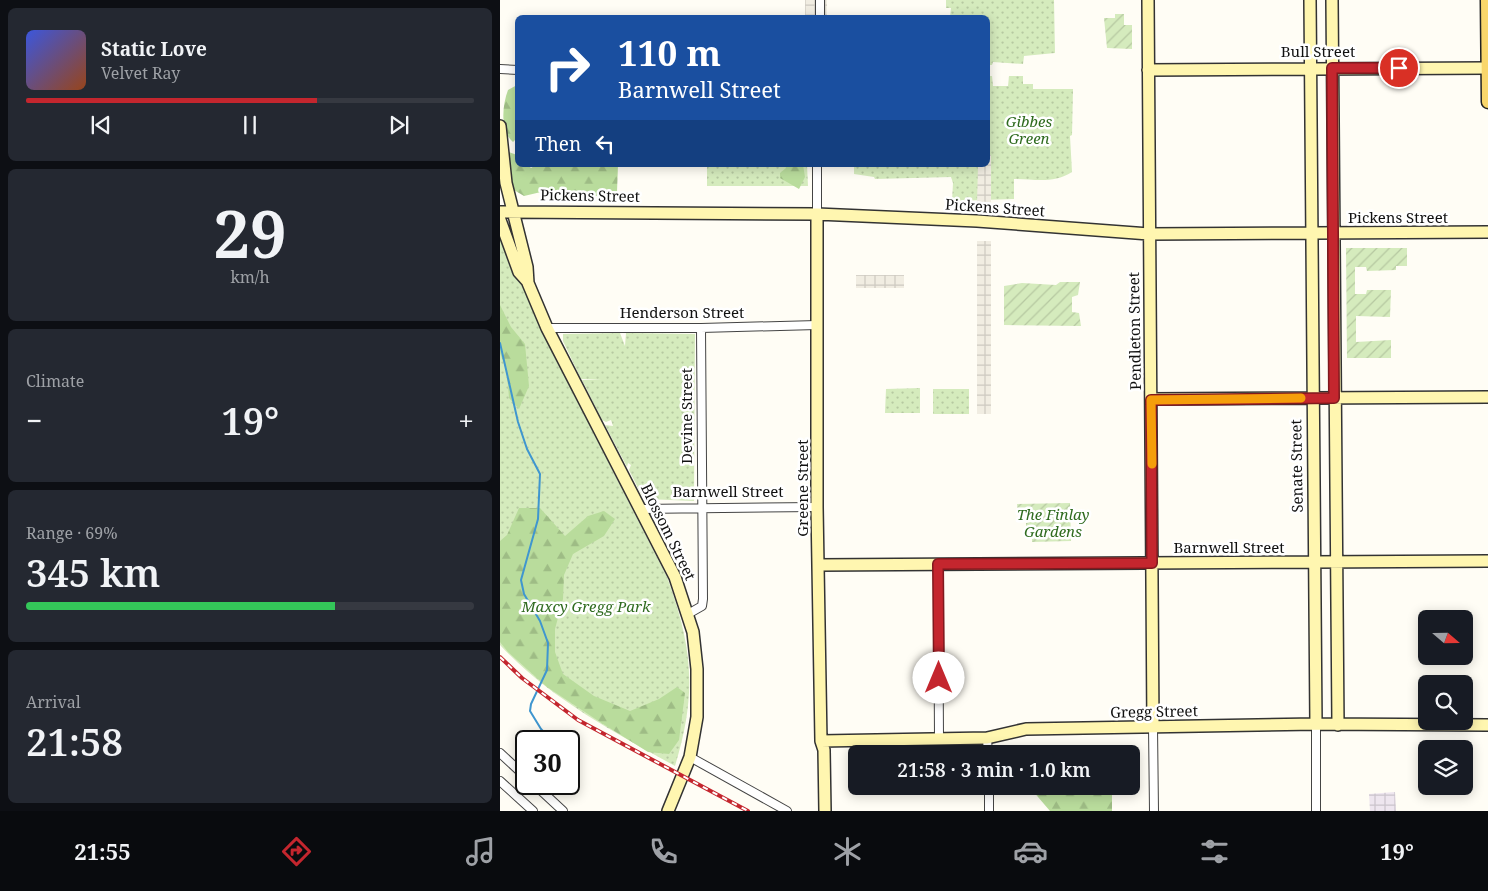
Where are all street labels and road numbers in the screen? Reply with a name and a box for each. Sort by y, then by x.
street label: Bull Street [1281,41,1355,61]
street label: Pickens Street [540,184,640,206]
street label: Pickens Street [945,194,1046,220]
street label: Pickens Street [1348,207,1448,227]
street label: Pendleton Street [1123,272,1145,390]
street label: Henderson Street [620,302,744,322]
street label: Devine Street [676,368,696,464]
street label: Senate Street [1285,419,1307,513]
street label: Greene Street [792,439,812,537]
street label: Blossom Street [637,480,701,583]
street label: Barnwell Street [673,481,784,501]
street label: Barnwell Street [1174,537,1285,557]
street label: Gregg Street [1110,700,1198,722]

